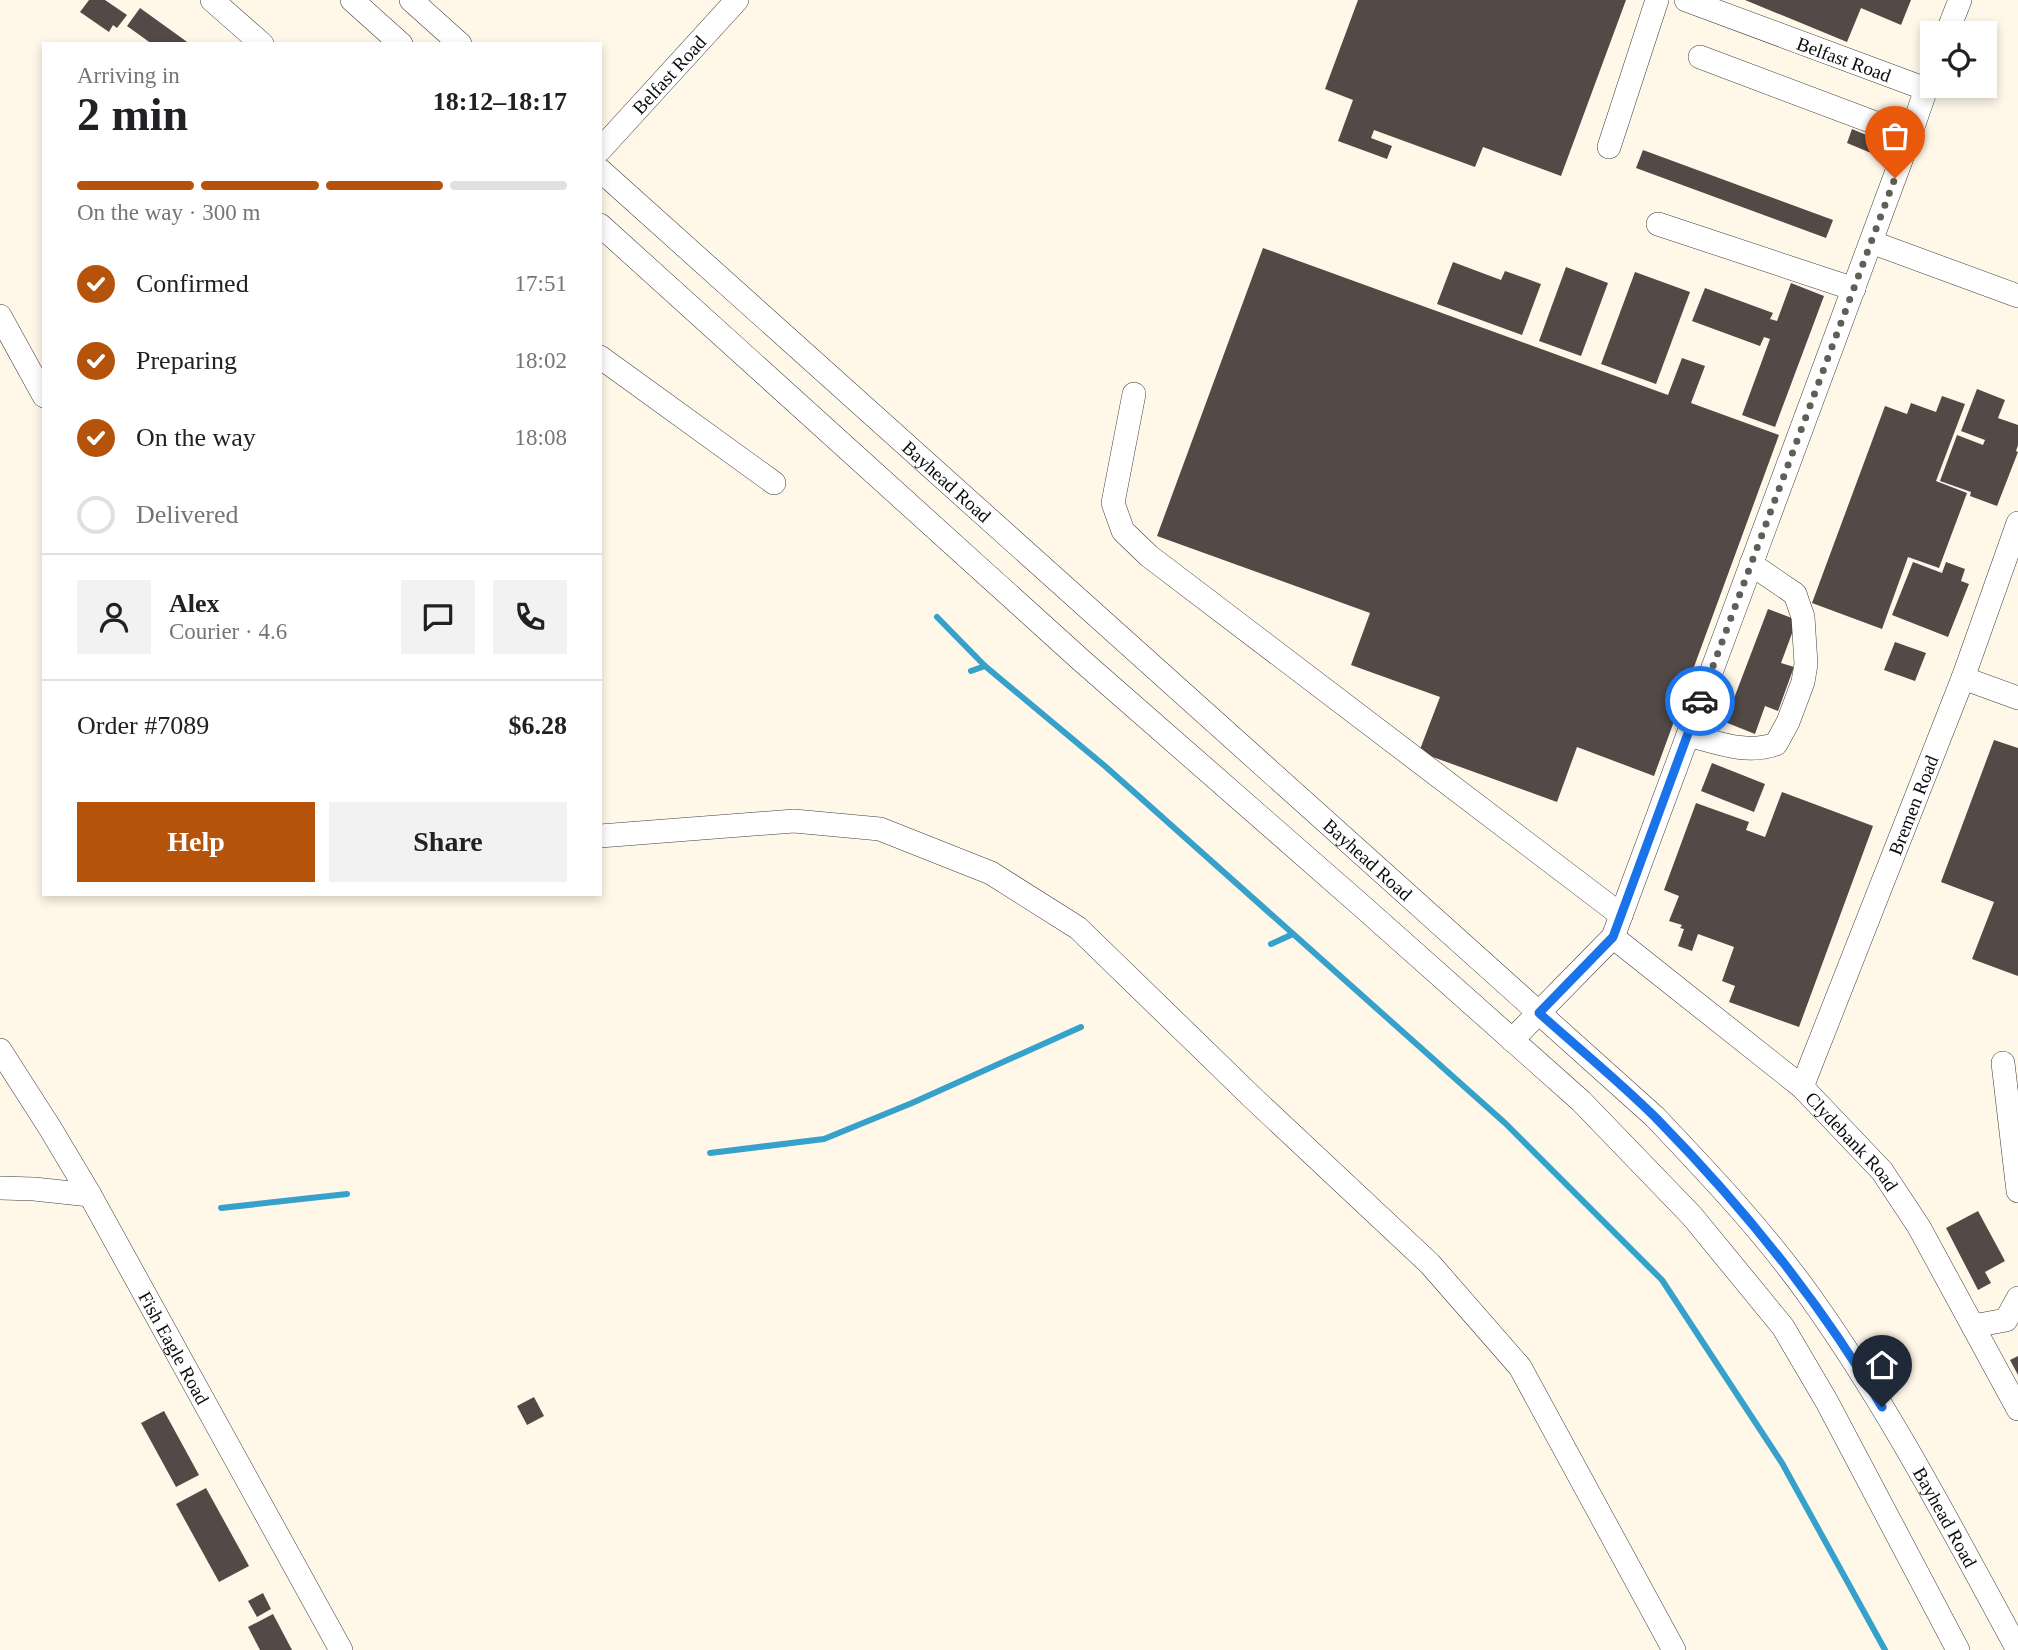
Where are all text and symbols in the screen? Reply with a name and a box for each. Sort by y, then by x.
map controls [1920,21,1997,98]
button: locate [1920,21,1997,98]
street label: Belfast Road [628,31,711,119]
street label: Belfast Road [1794,33,1894,86]
text: Arriving in [77,63,180,88]
text: 18:12–18:17 [433,87,567,116]
text: 2 min [77,89,188,140]
pin [1865,106,1925,178]
icon: bag [1876,117,1914,155]
text: On the way · 300 m [77,200,260,225]
icon: check [77,265,115,303]
text: Confirmed [136,269,249,298]
text: 17:51 [515,271,567,296]
icon: check [77,342,115,380]
text: Preparing [136,346,237,375]
text: 18:02 [515,348,567,373]
icon: check [77,419,115,457]
text: On the way [136,423,256,452]
text: 18:08 [515,425,567,450]
street label: Bayhead Road [898,437,995,527]
text: Delivered [136,500,239,529]
button: person [77,580,151,654]
button: chat [401,580,475,654]
button: phone [493,580,567,654]
text: Alex [169,589,220,618]
text: Courier · 4.6 [169,619,287,644]
courier [1665,666,1735,736]
icon: car [1681,682,1719,720]
text: Order #7089 [77,711,209,740]
text: $6.28 [509,711,567,740]
street label: Bremen Road [1884,752,1943,858]
button: Help [77,802,315,882]
button: Share [329,802,567,882]
street label: Bayhead Road [1319,815,1416,905]
street label: Clydebank Road [1801,1087,1902,1195]
street label: Fish Eagle Road [134,1288,214,1408]
pin [1852,1335,1912,1407]
icon: home [1863,1346,1901,1384]
street label: Bayhead Road [1909,1463,1981,1572]

